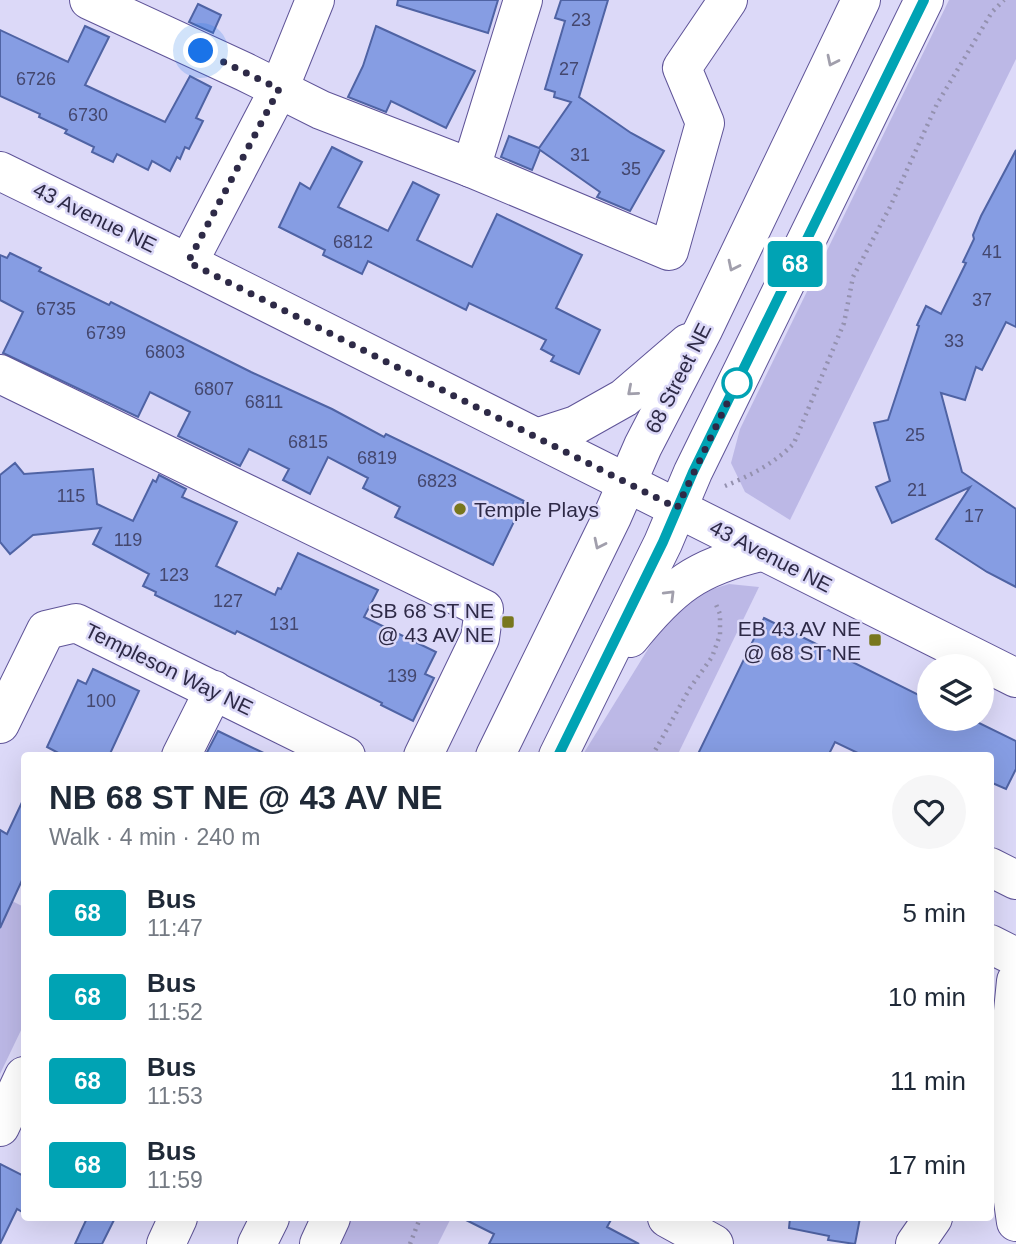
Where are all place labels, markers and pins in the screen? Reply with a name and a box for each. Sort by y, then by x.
unlabelled marker [722,368,752,398]
place label: Temple Plays [474,498,599,521]
marker: Temple Plays [452,501,468,517]
place label: SB 68 ST NE @ 43 AV NE [369,599,494,646]
marker: SB 68 ST NE @ 43 AV NE [500,614,516,630]
place label: EB 43 AV NE @ 68 ST NE [738,617,861,664]
marker: EB 43 AV NE @ 68 ST NE [867,632,883,648]

